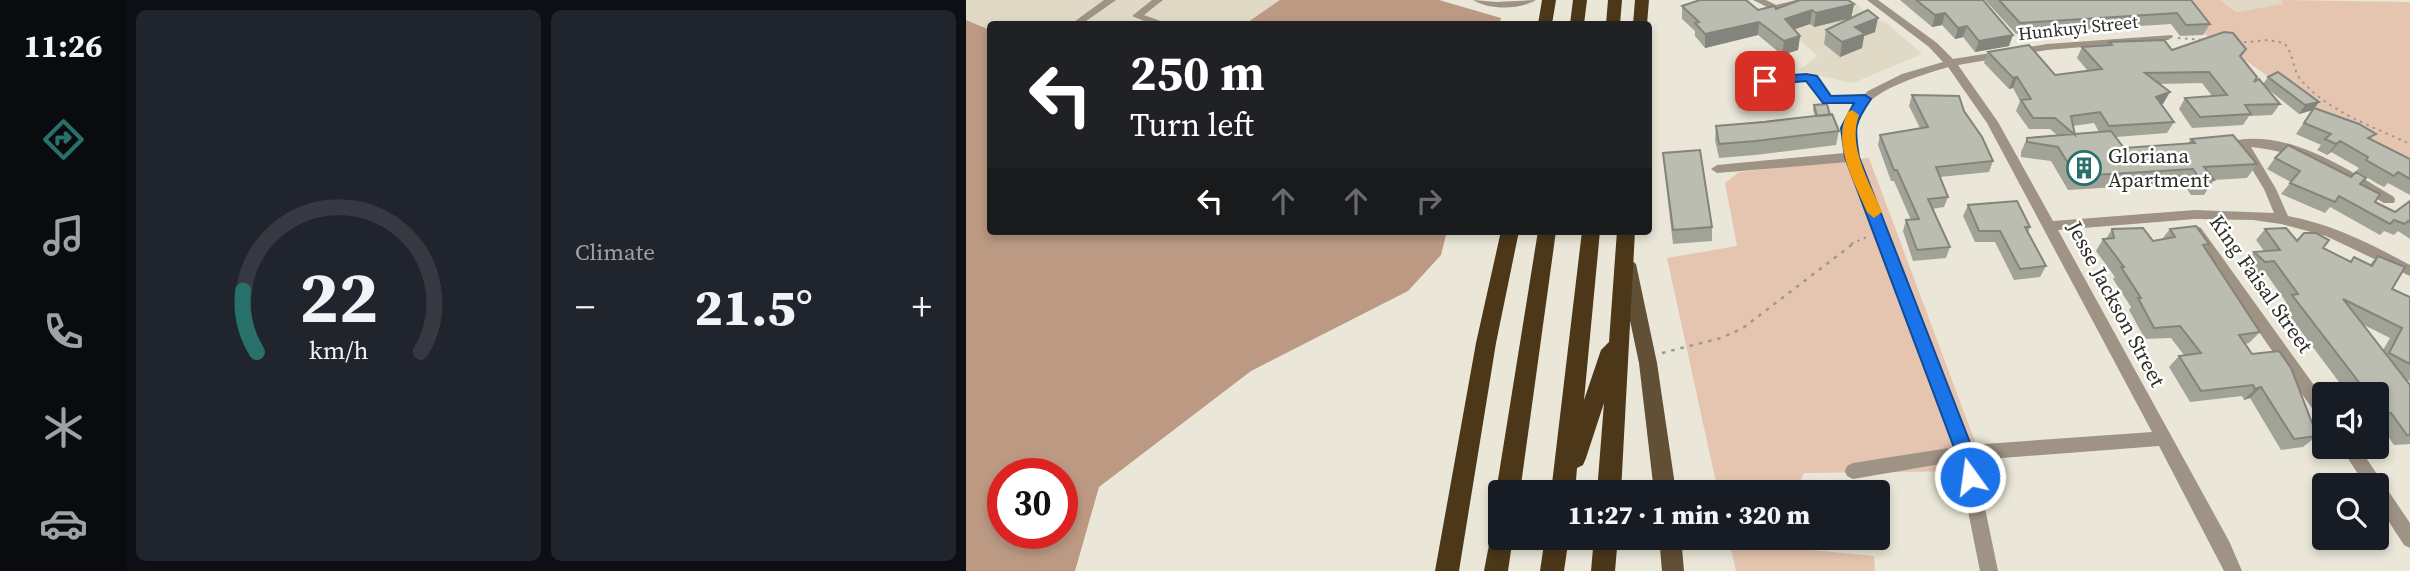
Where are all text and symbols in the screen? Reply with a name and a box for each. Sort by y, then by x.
street label: Hunkuyi Street [2017,9,2139,46]
text: 11:26 [24,24,102,68]
text: 250 m [1130,39,1265,106]
icon: left [1015,49,1106,140]
pin [1735,51,1795,111]
icon: arrive [1746,62,1784,100]
text: Turn left [1130,103,1254,147]
icon: directions [39,115,88,164]
place label: Gloriana Apartment [2108,141,2209,194]
building icon: Gloriana Apartment [2065,149,2103,187]
icon: left [1191,182,1229,220]
icon: ahead [1264,182,1302,220]
icon: ahead [1337,182,1375,220]
icon: right [1410,182,1448,220]
street label: King Faisal Street [2203,209,2320,359]
icon: music [39,211,88,260]
street label: Jesse Jackson Street [2060,215,2172,392]
text: Climate [575,236,655,268]
text: 22 [299,247,378,346]
text: 21.5° [694,271,813,342]
text: − [575,281,595,333]
text: + [912,281,932,333]
icon: phone [39,307,88,356]
text: km/h [309,332,368,366]
map controls [2312,382,2389,550]
button: sound [2312,382,2389,459]
icon: climate [39,403,88,452]
position arrow [1933,440,2007,514]
speed limit sign: 30 [987,458,1078,549]
button: search [2312,473,2389,550]
text: 11:27 · 1 min · 320 m [1568,497,1810,533]
icon: car [39,499,88,548]

